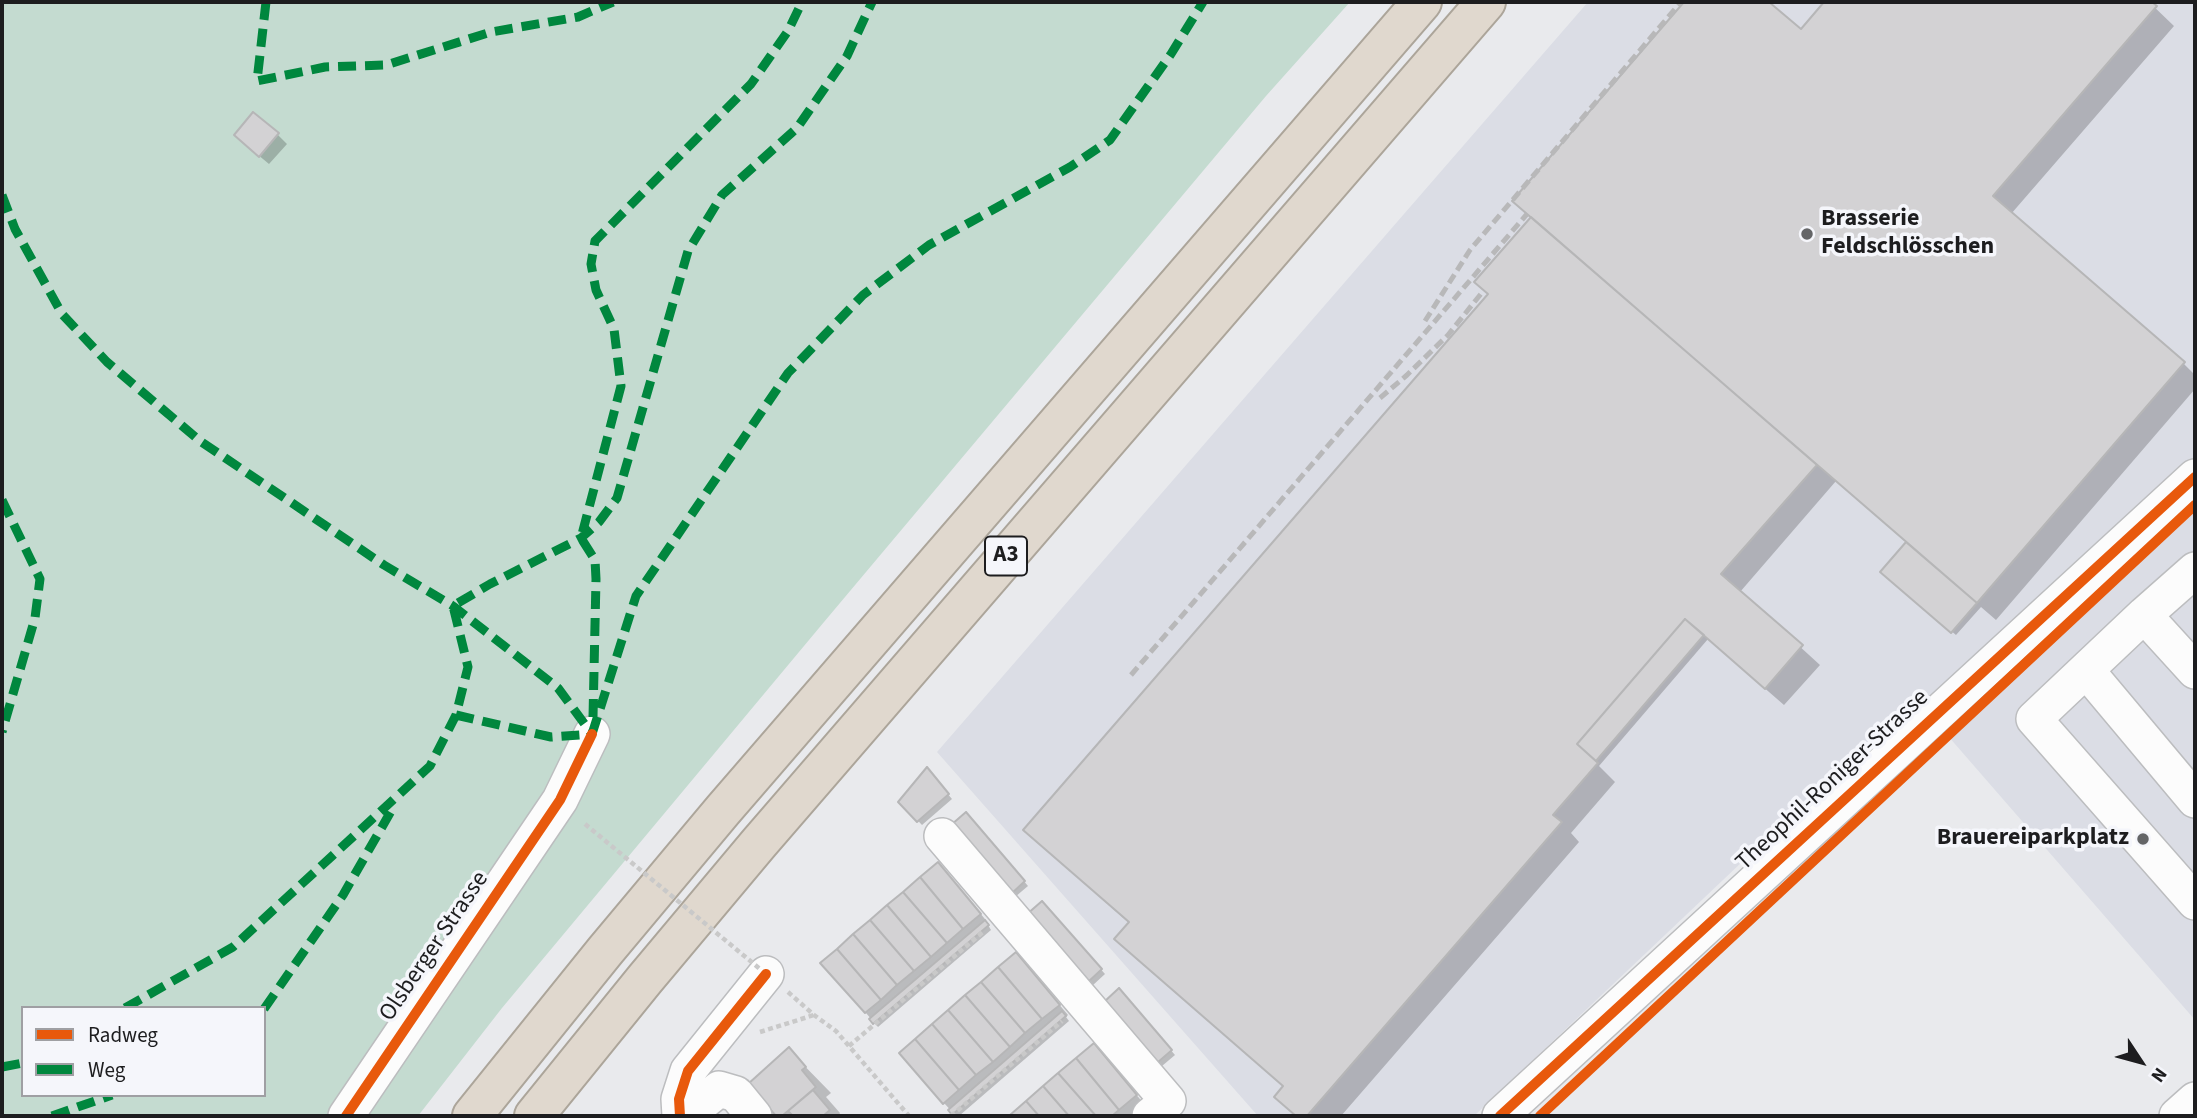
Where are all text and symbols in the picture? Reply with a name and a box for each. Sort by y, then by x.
place label: Brasserie Feldschlösschen [1821,206,1994,262]
marker: Brasserie Feldschlösschen [1799,226,1815,242]
road number: A3 [985,536,1027,576]
street label: Theophil-Roniger-Strasse [1731,684,1935,878]
place label: Brauereiparkplatz [1937,825,2129,853]
marker: Brauereiparkplatz [2135,831,2151,847]
street label: Olsberger Strasse [374,867,496,1027]
legend [21,1006,266,1097]
text: Radweg [88,1020,158,1050]
north arrow [2106,1027,2176,1097]
text: Weg [88,1055,125,1085]
text: N [2144,1062,2173,1088]

